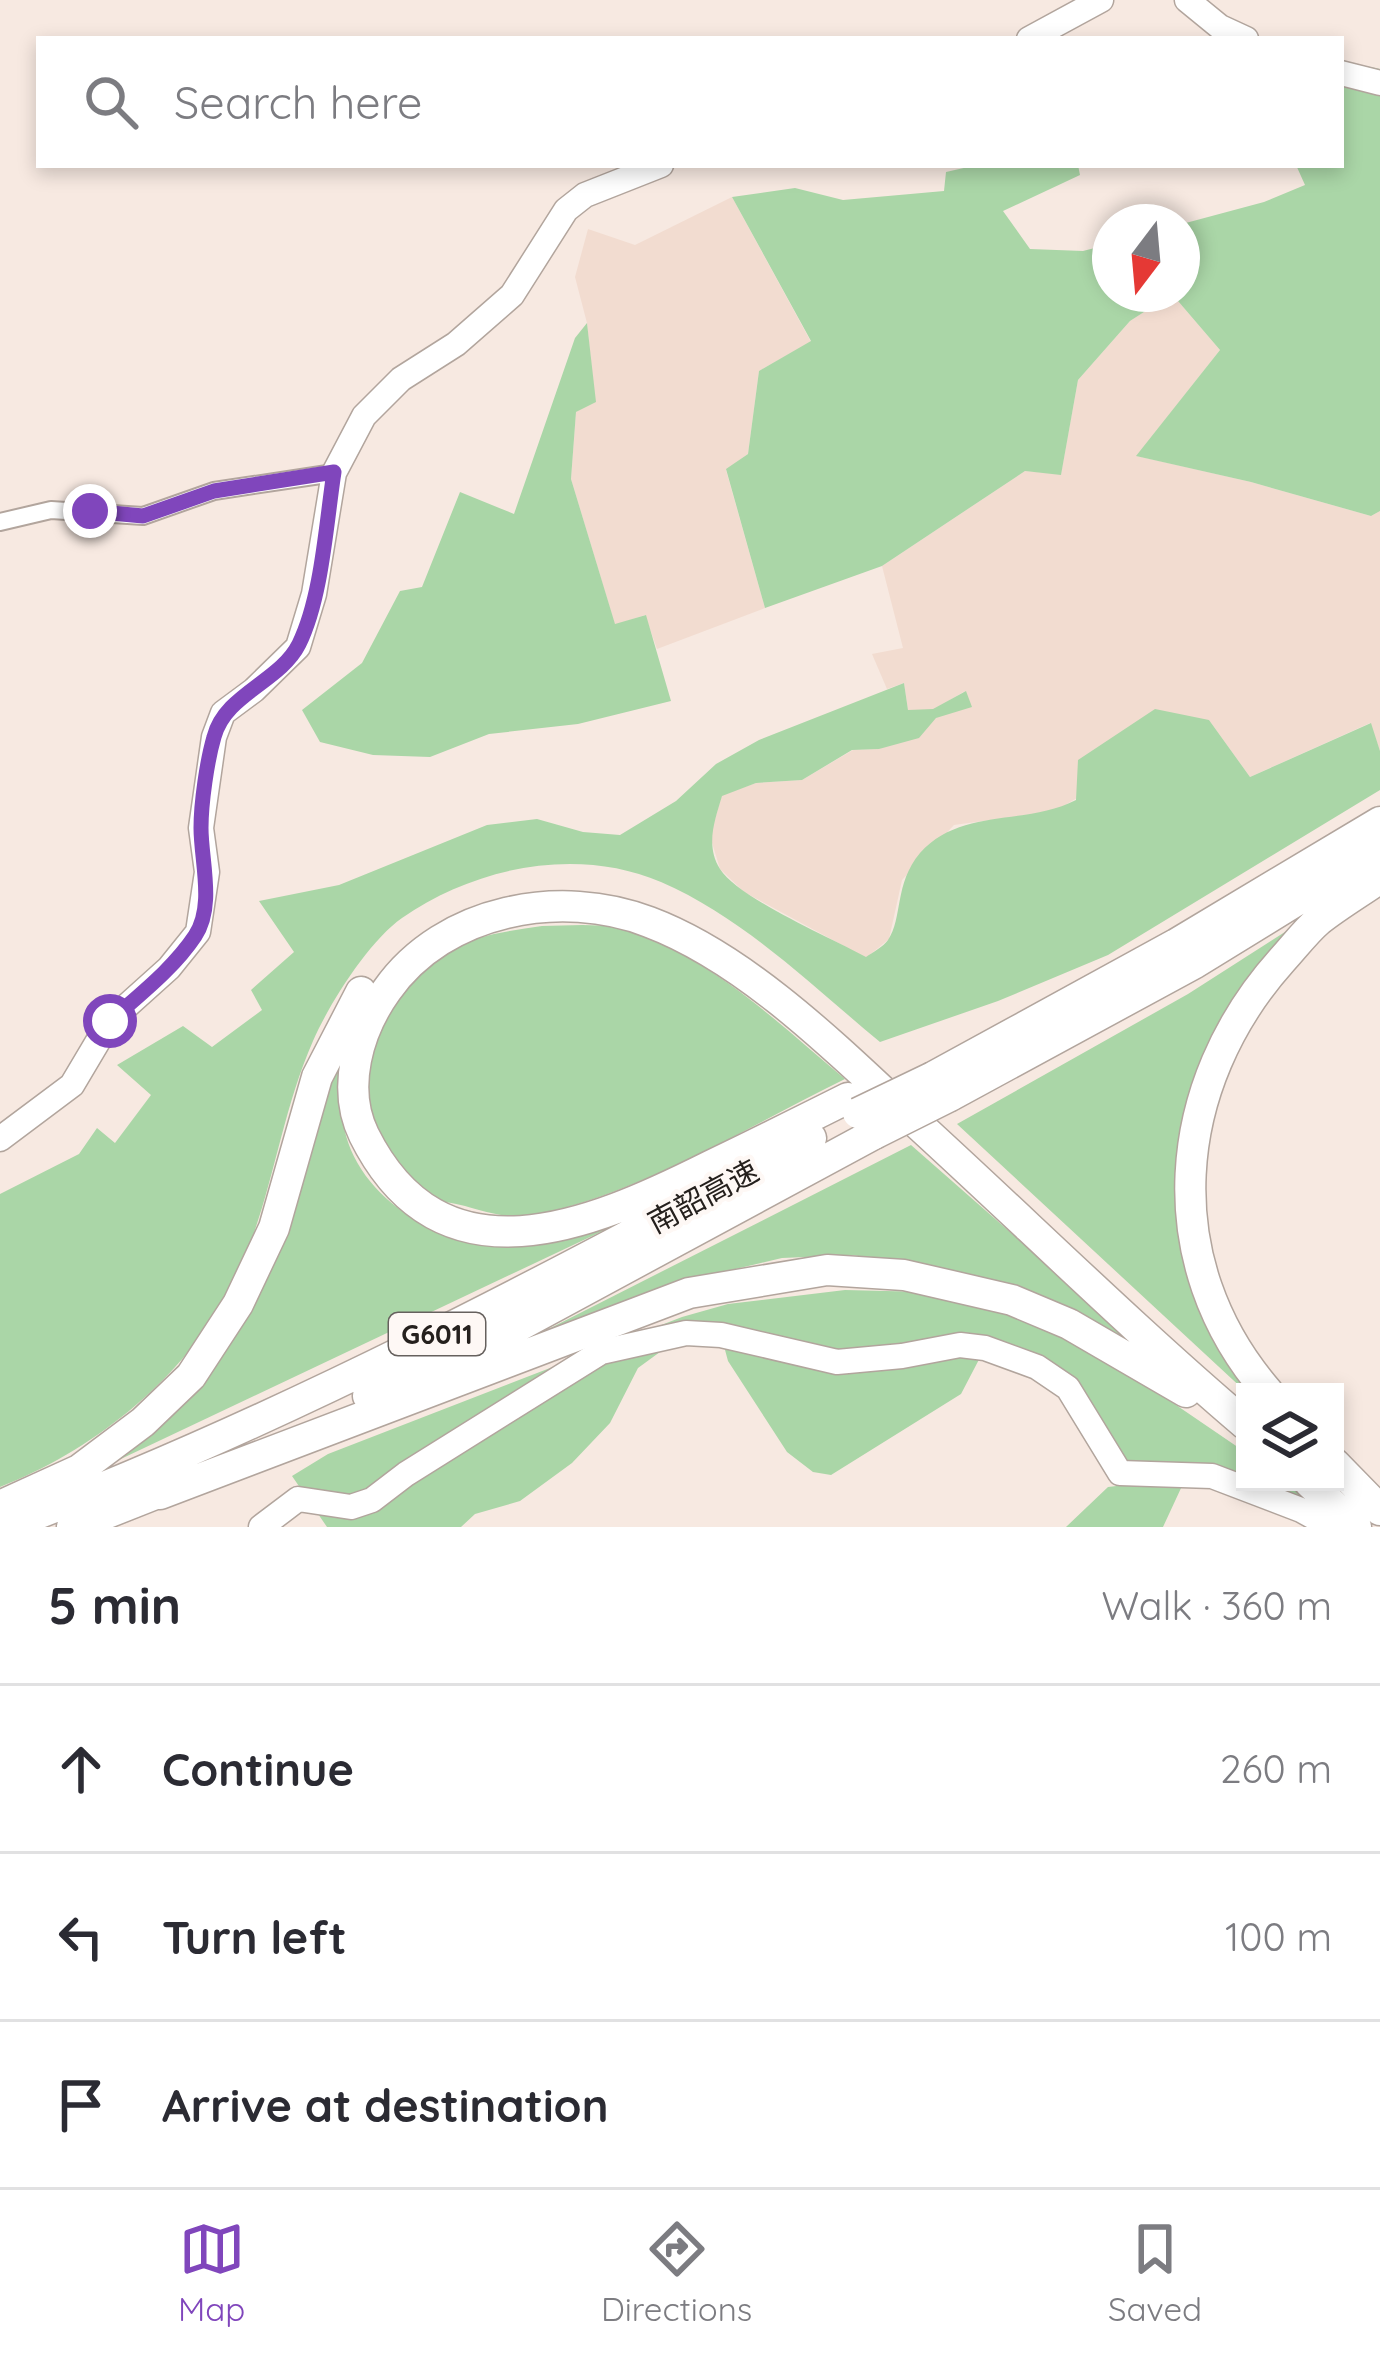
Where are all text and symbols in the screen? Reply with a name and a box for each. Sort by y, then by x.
search box [36,36,1344,168]
icon: search [78,69,144,135]
text: Search here [174,74,422,130]
north arrow [1092,204,1200,312]
route end [63,484,117,538]
route start [83,994,137,1048]
street label: 南韶高速 [641,1151,765,1241]
road number: G6011 [389,1313,485,1355]
map controls [1236,1383,1344,1491]
button: layers [1236,1383,1344,1491]
text: 5 min [48,1573,181,1637]
text: Walk · 360 m [1101,1581,1332,1630]
icon: ahead [48,1736,114,1802]
text: Continue [162,1741,354,1797]
text: 260 m [1220,1744,1332,1793]
icon: left [48,1904,114,1970]
text: Turn left [162,1909,347,1965]
text: 100 m [1225,1912,1332,1961]
icon: arrive [48,2072,114,2138]
text: Arrive at destination [162,2077,608,2133]
tab: Map [178,2216,245,2329]
tab: Directions [601,2216,752,2329]
tab: Saved [1108,2216,1202,2329]

